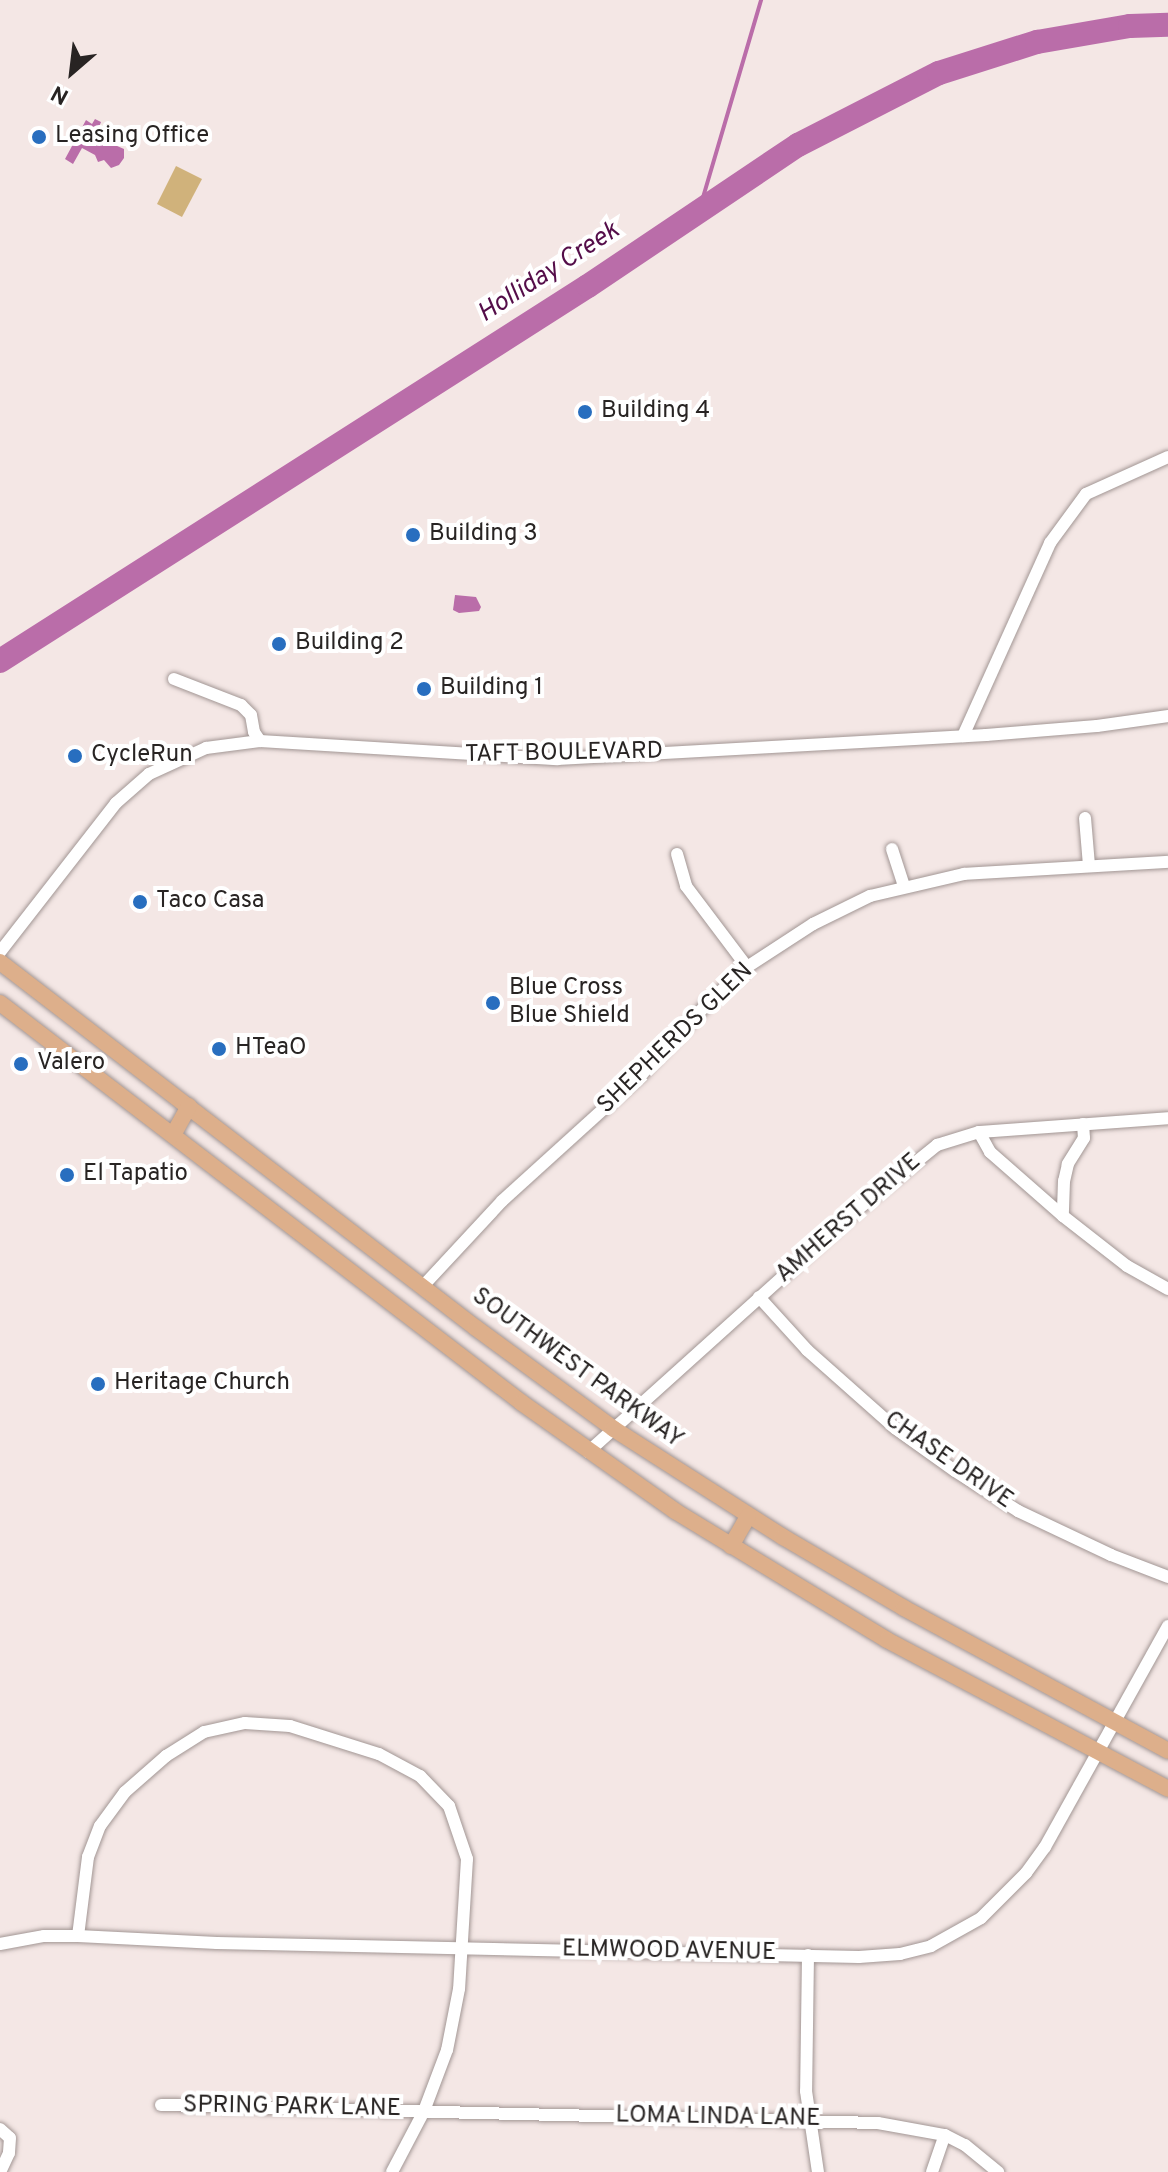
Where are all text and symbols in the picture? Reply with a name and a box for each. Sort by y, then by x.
north arrow [32,32,112,112]
text: N [47,78,74,109]
place label: Leasing Office [55,123,209,151]
marker: Leasing Office [30,128,48,146]
water label: Holliday Creek [472,216,626,330]
place label: Building 4 [601,398,710,426]
marker: Building 4 [576,403,594,421]
place label: Building 3 [429,521,538,549]
marker: Building 3 [404,526,422,544]
place label: Building 2 [295,630,404,658]
marker: Building 2 [270,635,288,653]
place label: Building 1 [440,675,543,703]
marker: Building 1 [415,680,433,698]
street label: TAFT BOULEVARD [464,738,664,770]
place label: CycleRun [91,742,193,770]
marker: CycleRun [66,747,84,765]
place label: Taco Casa [156,888,264,916]
marker: Taco Casa [131,893,149,911]
street label: SHEPHERDS GLEN [592,957,760,1121]
place label: Blue Cross Blue Shield [509,975,630,1031]
marker: Blue Cross Blue Shield [484,994,502,1012]
place label: HTeaO [235,1035,306,1063]
marker: HTeaO [210,1040,228,1058]
place label: Valero [37,1050,105,1078]
marker: Valero [12,1055,30,1073]
street label: AMHERST DRIVE [770,1148,928,1290]
place label: El Tapatio [83,1161,189,1189]
marker: El Tapatio [58,1166,76,1184]
street label: SOUTHWEST PARKWAY [465,1282,689,1456]
place label: Heritage Church [114,1370,290,1398]
marker: Heritage Church [89,1375,107,1393]
street label: CHASE DRIVE [878,1406,1018,1516]
street label: ELMWOOD AVENUE [561,1936,777,1968]
street label: SPRING PARK LANE [183,2092,401,2124]
street label: LOMA LINDA LANE [614,2102,822,2134]

